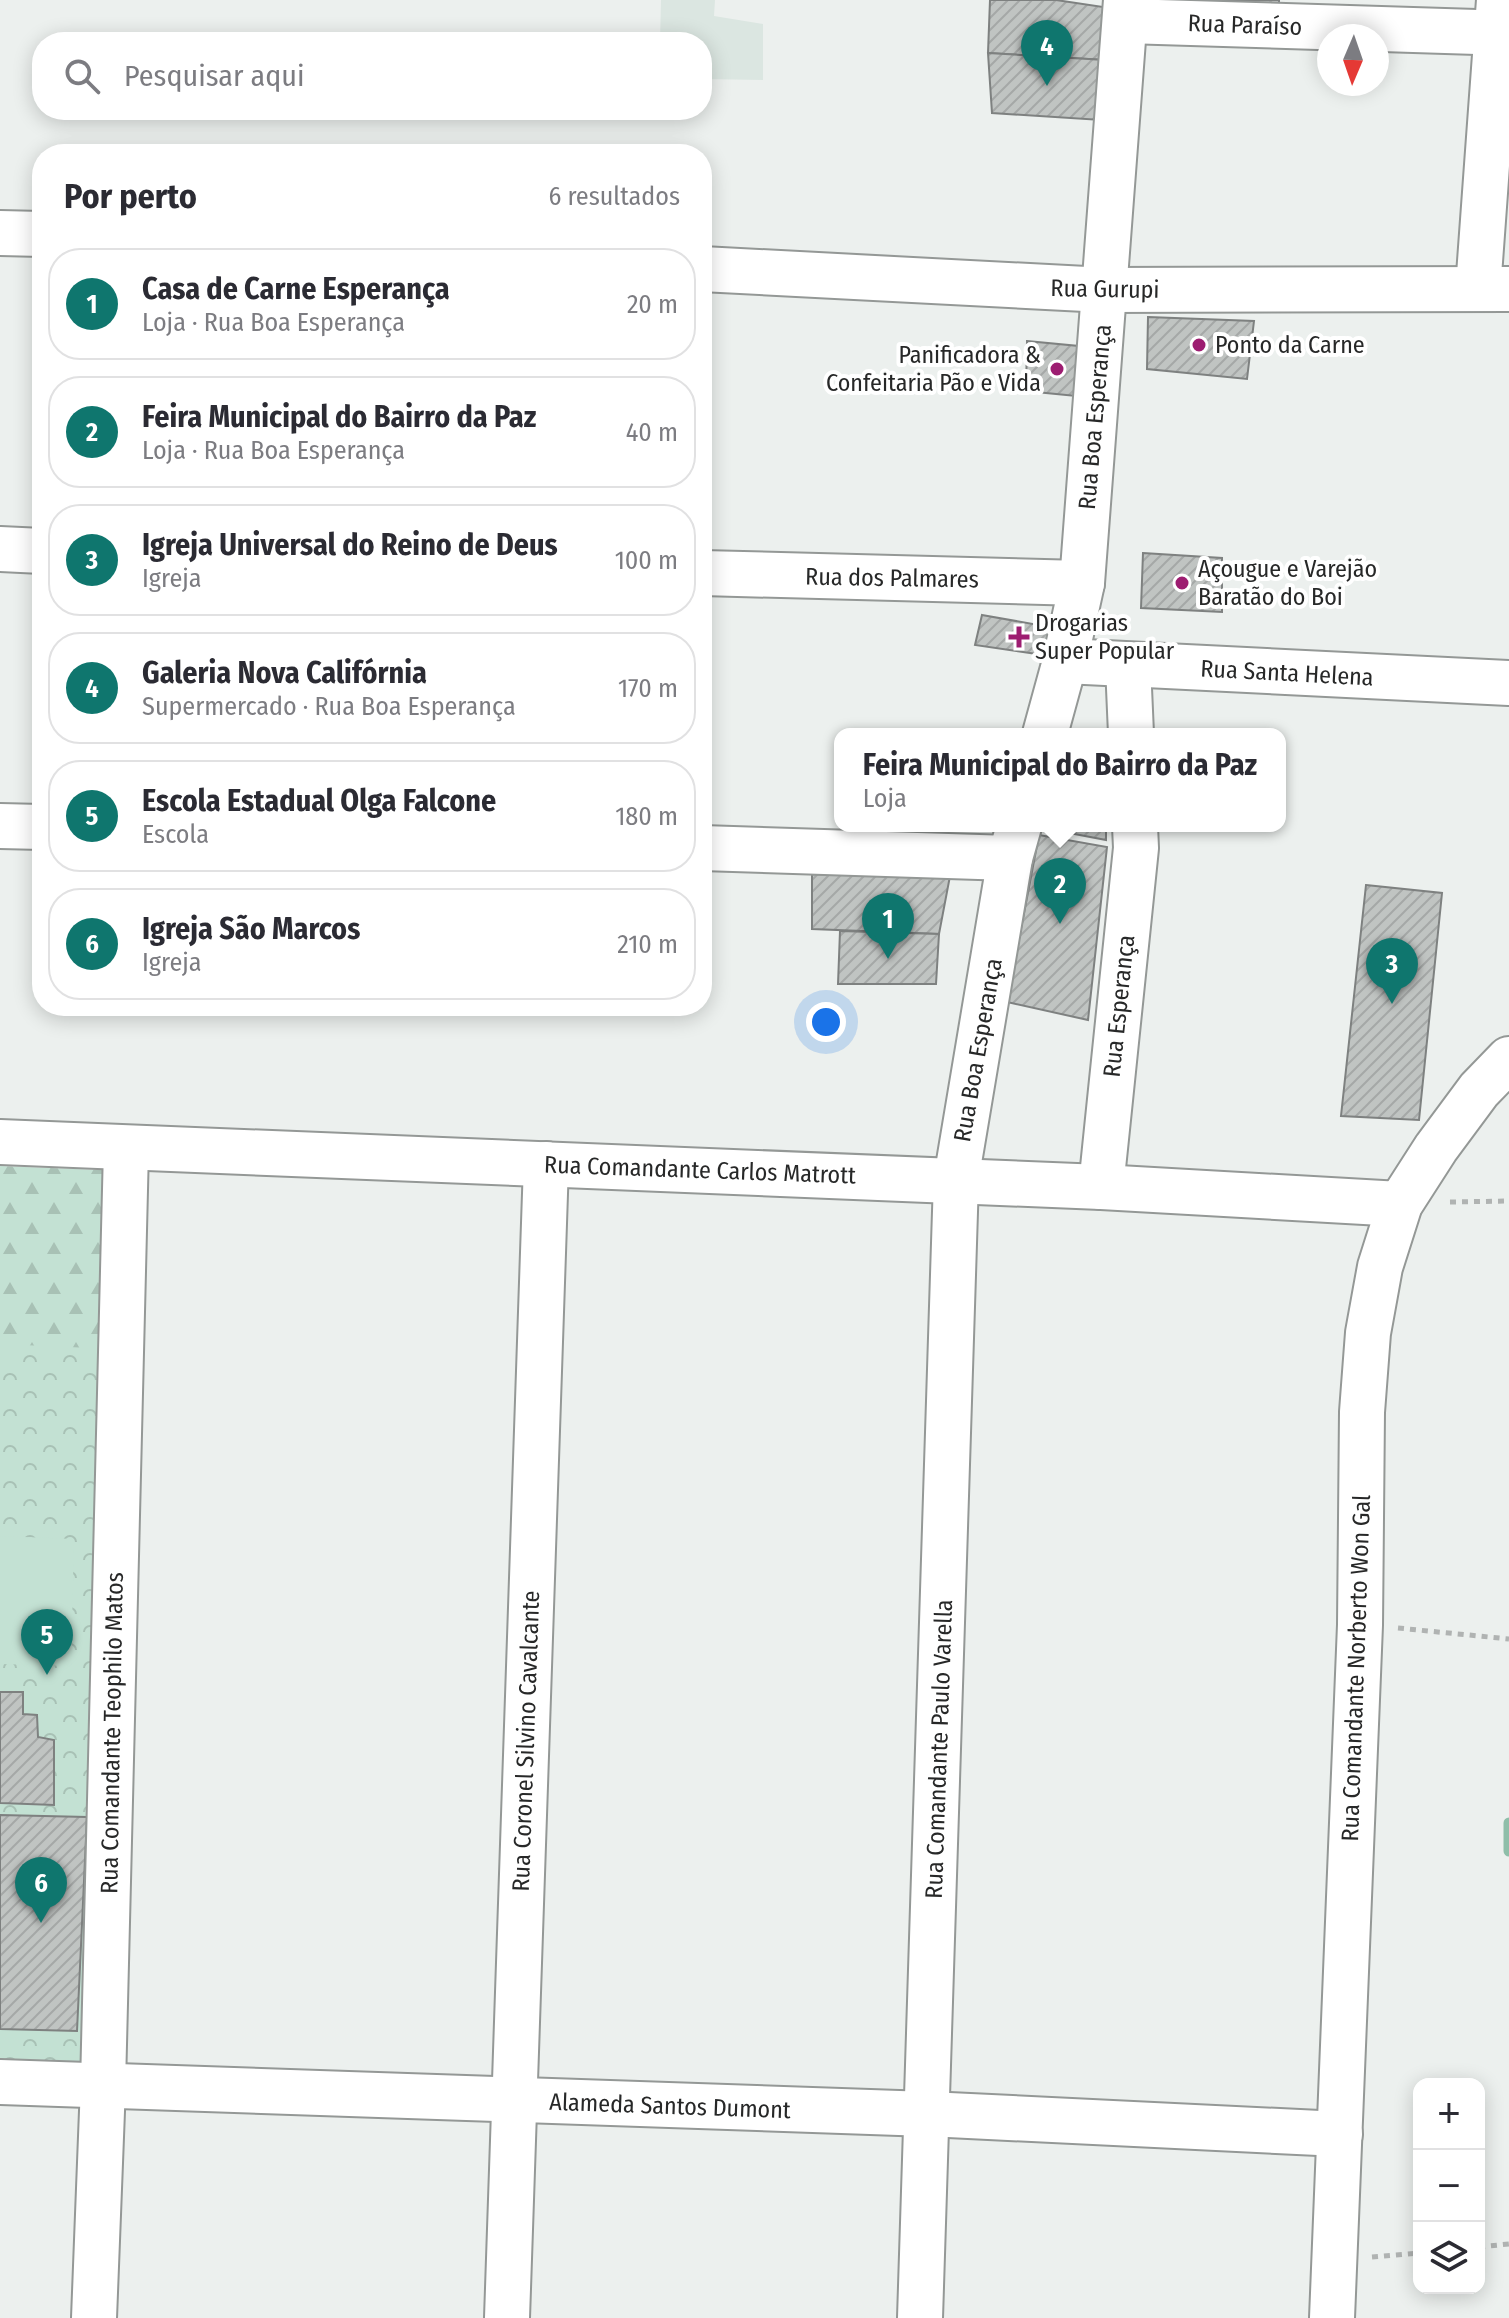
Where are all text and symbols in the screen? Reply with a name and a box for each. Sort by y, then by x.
street label: Rua Paraíso [1187,9,1303,41]
pin: 4 [1021,20,1073,86]
north arrow [1317,24,1389,96]
search box [32,32,712,120]
icon: search [60,54,104,98]
text: Pesquisar aqui [124,58,305,94]
text: Por perto [64,176,197,217]
text: 6 resultados [548,181,680,212]
text: Casa de Carne Esperança [142,271,450,307]
street label: Rua Gurupi [1050,274,1160,304]
text: 1 [87,289,98,320]
text: 20 m [627,289,678,320]
text: Loja · Rua Boa Esperança [142,307,405,338]
street label: Rua Boa Esperança [1073,323,1117,511]
place label: Ponto da Carne [1215,331,1365,359]
marker: Ponto da Carne [1190,336,1208,354]
place label: Panificadora & Confeitaria Pão e Vida [826,341,1041,397]
marker: Panificadora & Confeitaria Pão e Vida [1048,360,1066,378]
text: Feira Municipal do Bairro da Paz [142,399,536,435]
text: 2 [86,417,98,448]
text: 40 m [626,417,678,448]
text: Loja · Rua Boa Esperança [142,435,405,466]
text: Igreja Universal do Reino de Deus [142,527,558,563]
text: 3 [86,545,98,576]
text: 100 m [615,545,678,576]
place label: Açougue e Varejão Baratão do Boi [1198,555,1377,611]
street label: Rua dos Palmares [805,562,979,594]
text: Igreja [142,563,202,594]
marker: Açougue e Varejão Baratão do Boi [1173,574,1191,592]
place label: Drogarias Super Popular [1035,609,1175,665]
marker: Drogarias Super Popular [1010,628,1028,646]
street label: Rua Santa Helena [1200,654,1374,692]
text: Galeria Nova Califórnia [142,655,427,691]
text: 4 [85,673,99,704]
text: 170 m [618,673,678,704]
text: Supermercado · Rua Boa Esperança [142,691,516,722]
popup [834,728,1286,832]
text: Feira Municipal do Bairro da Paz [863,747,1257,783]
text: Escola Estadual Olga Falcone [142,783,496,819]
text: Loja [863,783,907,814]
text: 5 [86,801,98,832]
text: 180 m [615,801,678,832]
text: Escola [142,819,209,850]
pin: 2 [1034,858,1086,924]
pin: 1 [862,893,914,959]
text: Igreja São Marcos [142,911,360,947]
text: 6 [85,929,99,960]
text: 210 m [617,929,678,960]
street label: Rua Esperança [1098,933,1140,1079]
pin: 3 [1366,938,1418,1004]
text: Igreja [142,947,202,978]
street label: Rua Boa Esperança [948,956,1008,1144]
your location [806,1002,846,1042]
street label: Rua Comandante Carlos Matrott [544,1151,857,1189]
street label: Rua Comandante Norberto Won Gal [1336,1494,1376,1842]
street label: Rua Comandante Teophilo Matos [95,1572,129,1894]
street label: Rua Coronel Silvino Cavalcante [507,1590,545,1892]
street label: Rua Comandante Paulo Varella [920,1599,958,1899]
pin: 5 [21,1609,73,1675]
pin: 6 [15,1857,67,1923]
map controls [1413,2078,1485,2294]
button: + [1413,2078,1485,2150]
street label: Alameda Santos Dumont [549,2088,791,2124]
button: − [1413,2150,1485,2222]
button: layers [1413,2222,1485,2294]

